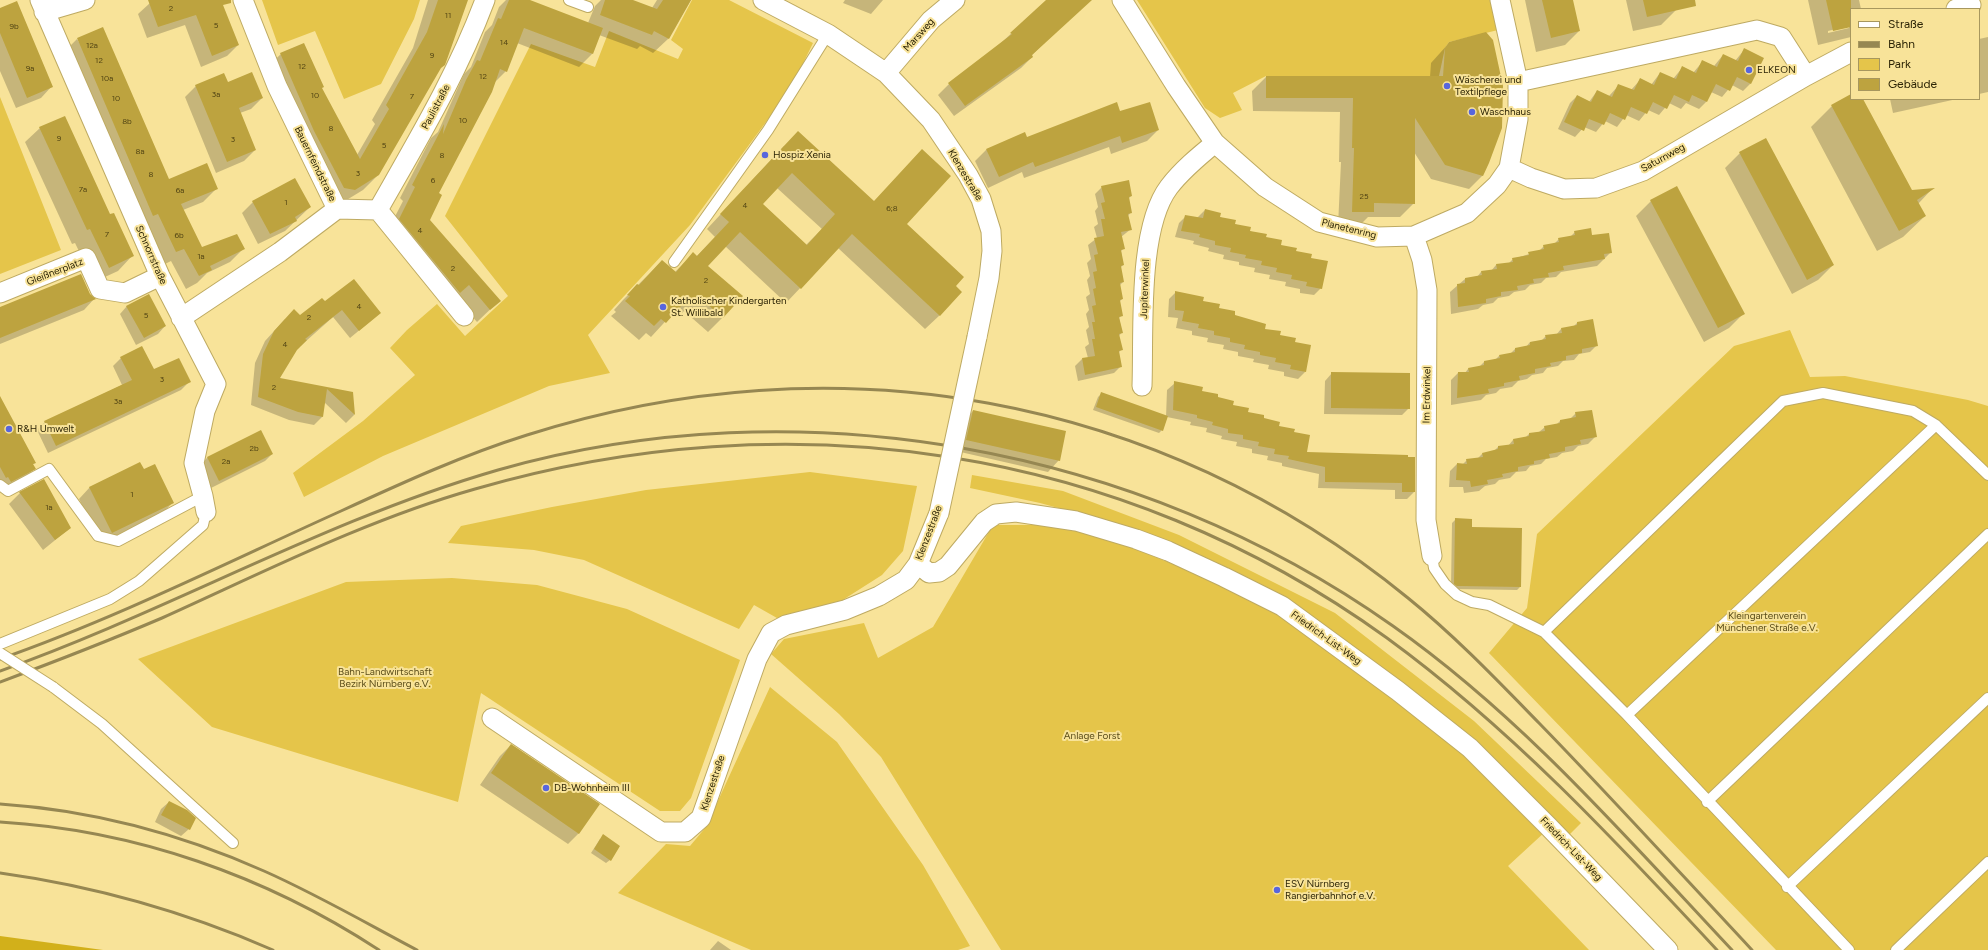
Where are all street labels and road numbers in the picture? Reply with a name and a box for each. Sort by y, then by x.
street label: Marsweg [901,16,937,54]
street label: Paulistraße [419,83,453,131]
street label: Bauernfeindstraße [292,124,338,204]
street label: Saturnweg [1639,141,1687,175]
street label: Klenzestraße [945,147,985,203]
street label: Planetenring [1320,216,1378,242]
street label: Schnorrstraße [133,224,169,286]
street label: Gleißnerplatz [25,256,85,288]
street label: Jupiterwinkel [1138,259,1152,319]
street label: Im Erdwinkel [1421,366,1433,424]
street label: Klenzestraße [913,504,945,562]
street label: Friedrich-List-Weg [1289,608,1363,668]
street label: Klenzestraße [698,754,728,812]
street label: Friedrich-List-Weg [1538,815,1604,883]

